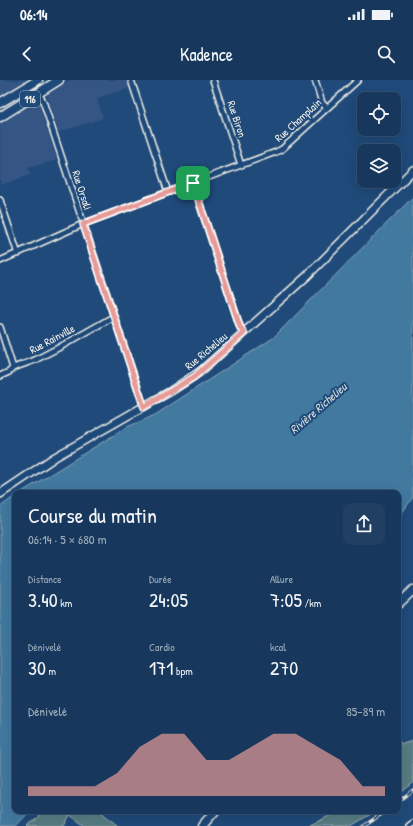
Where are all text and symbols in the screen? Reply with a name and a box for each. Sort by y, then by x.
text: 06:14 [20,4,47,25]
text: Kadence [180,42,233,67]
icon: back [16,43,38,65]
icon: search [375,43,397,65]
road number: 116 [20,91,40,107]
map controls [357,92,401,188]
button: locate [357,92,401,136]
street label: Rue Champlain [272,95,324,145]
street label: Rue Biron [224,99,250,139]
button: layers [357,144,401,188]
pin [176,166,210,200]
street label: Rue Orsali [69,169,95,211]
icon: arrive [182,172,204,194]
street label: Rue Rainville [27,321,77,357]
street label: Rue Richelieu [182,329,231,373]
water label: Rivière Richelieu [286,378,351,438]
text: Course du matin [28,500,157,530]
button: share [343,503,385,545]
text: 06:14 · 5 × 680 m [28,530,107,548]
text: Distance [28,572,62,586]
text: Durée [149,572,172,586]
text: Allure [270,572,293,586]
text: 3.40 [28,586,58,613]
text: 24:05 [149,586,188,613]
text: 7:05 [270,586,302,613]
text: km [58,596,72,610]
text: /km [302,596,321,610]
text: Dénivelé [28,640,61,654]
text: Cardio [149,640,175,654]
text: kcal [270,640,286,654]
text: 30 [28,654,46,681]
text: 171 [149,654,173,681]
text: 270 [270,654,298,681]
text: m [46,664,56,678]
text: bpm [173,664,193,678]
text: Dénivelé [28,702,67,720]
text: 85–89 m [346,702,385,720]

